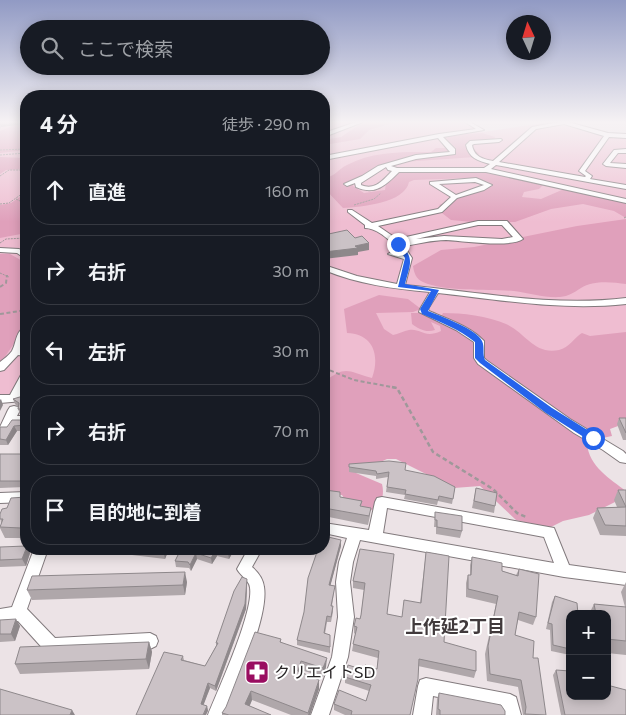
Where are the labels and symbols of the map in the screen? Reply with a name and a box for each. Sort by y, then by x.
north arrow [506,15,551,60]
route end [387,233,410,256]
route start [582,427,605,450]
district label: 上作延2丁目 [405,615,505,637]
pharmacy icon: クリエイトSD [244,659,270,685]
place label: クリエイトSD [274,662,375,681]

